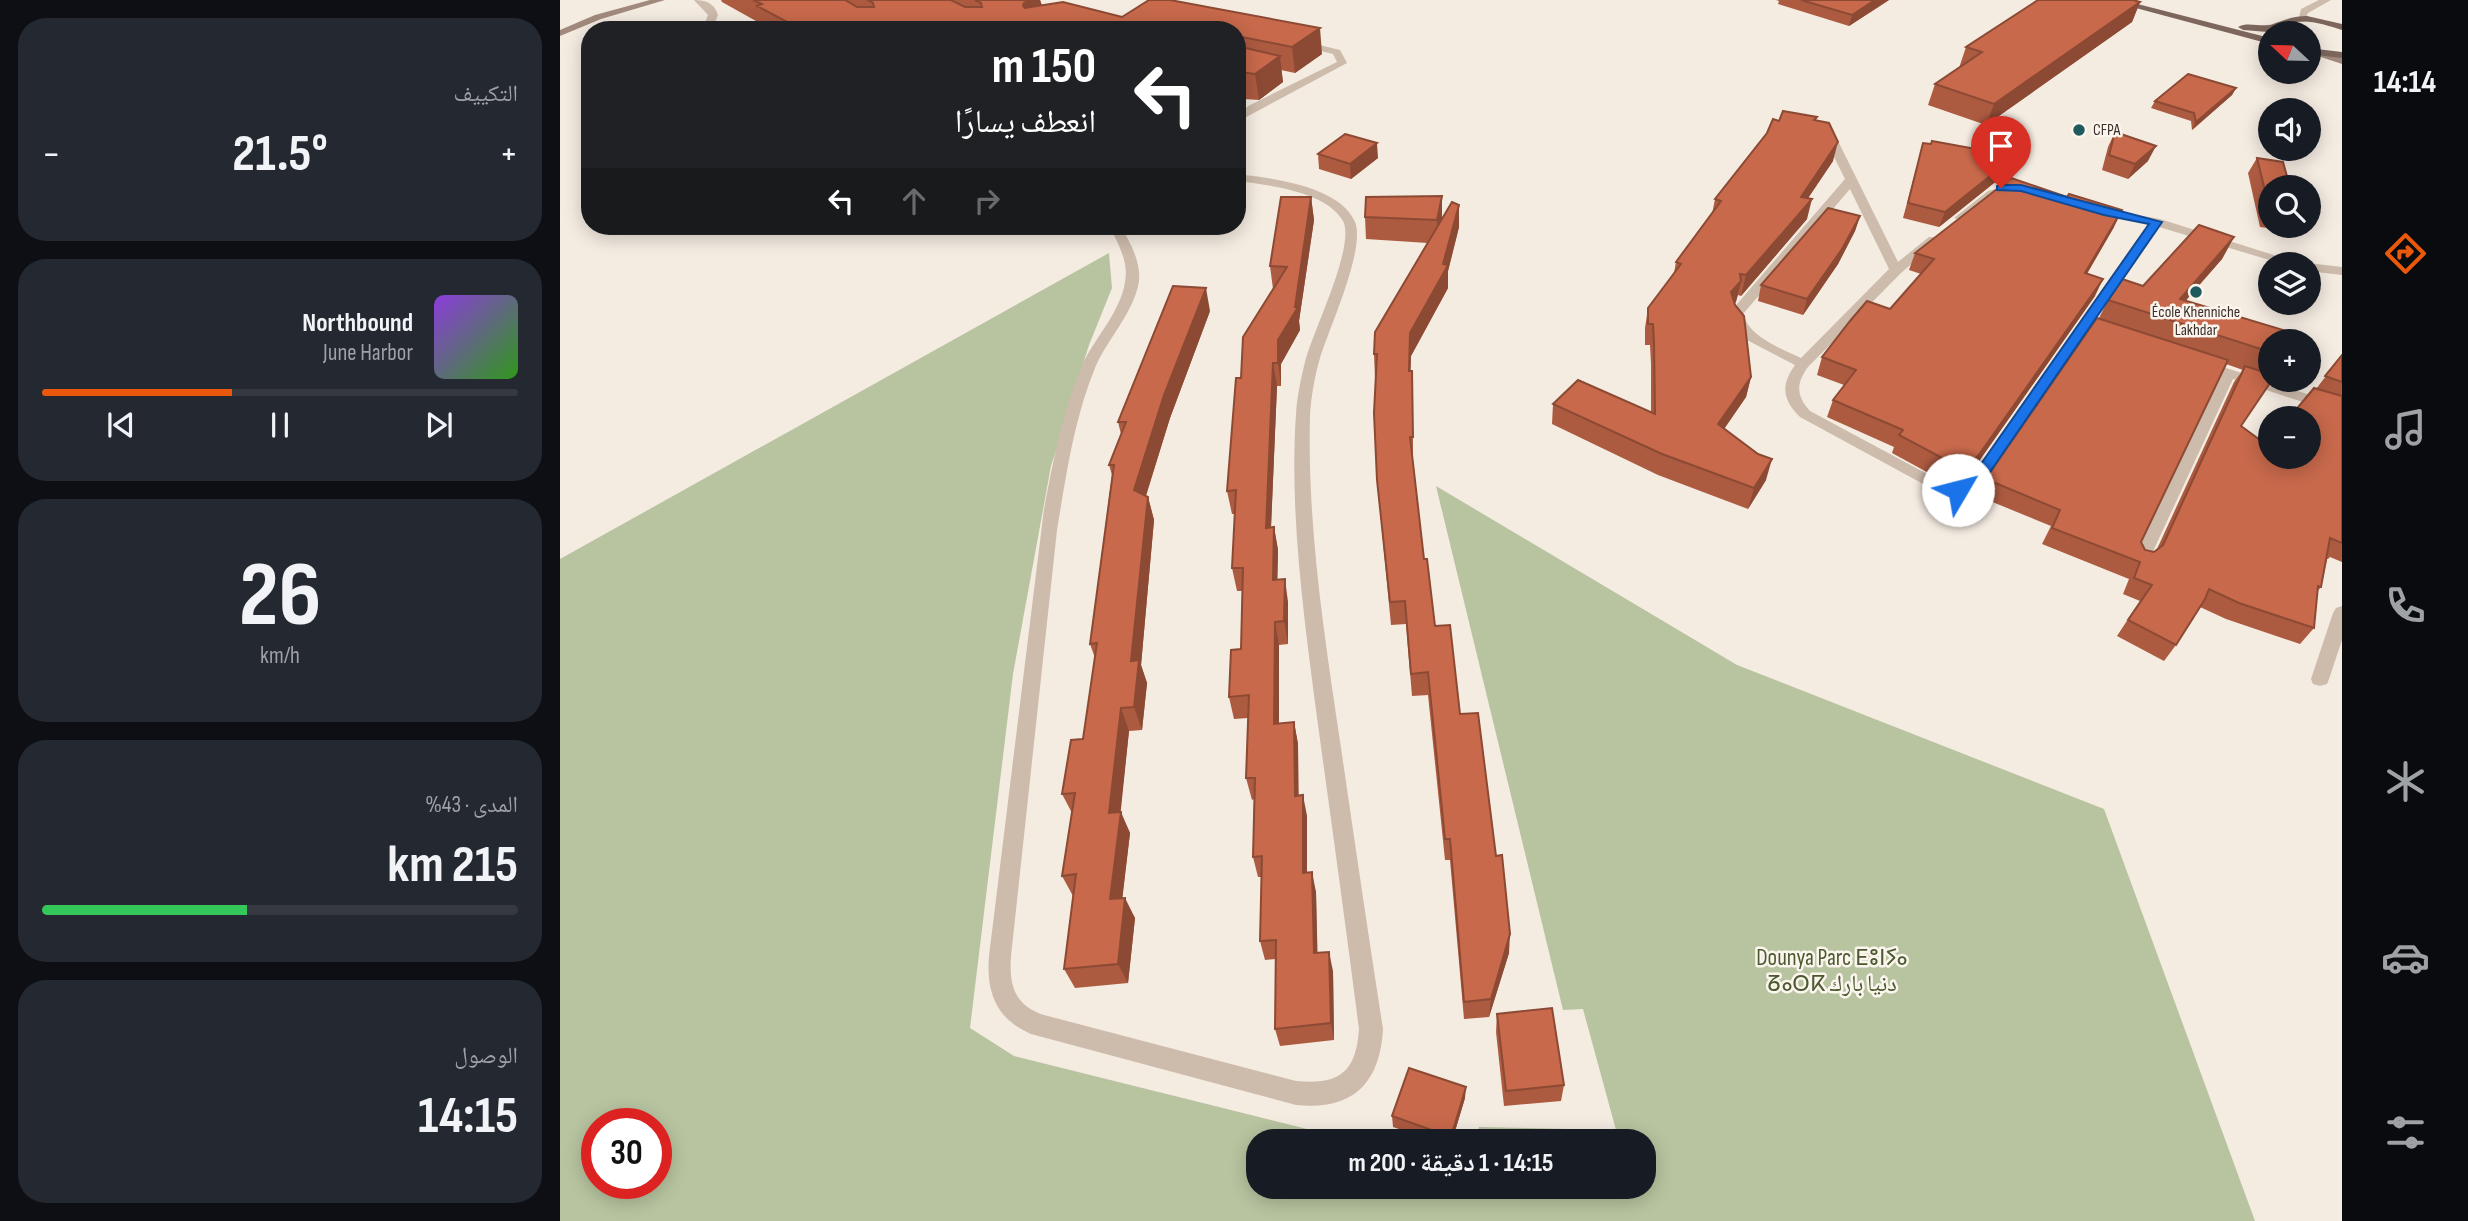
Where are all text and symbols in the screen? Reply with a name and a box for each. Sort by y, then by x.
north arrow [2258,21,2320,84]
map controls [2258,21,2321,469]
text: 150 m [992,38,1096,97]
icon: left [1120,49,1211,140]
text: 14:14 [2374,63,2436,102]
text: التكييف [453,80,518,108]
button: sound [2258,98,2321,161]
text: انعطف يسارًا [955,103,1096,142]
pin [1971,116,2031,188]
place label: CFPA [2093,121,2120,140]
marker: CFPA [2071,122,2087,138]
text: 21.5° [232,123,328,186]
icon: arrive [1982,127,2020,165]
text: − [42,132,61,177]
text: + [499,132,518,177]
button: search [2258,175,2321,238]
icon: left [822,182,860,220]
icon: ahead [895,182,933,220]
icon: right [968,182,1006,220]
icon: directions [2381,229,2430,278]
button: layers [2258,252,2321,315]
marker: École Khenniche Lakhdar [2188,284,2204,300]
place label: École Khenniche Lakhdar [2152,303,2240,340]
text: Northbound [302,308,413,339]
button: + [2258,329,2321,392]
text: June Harbor [323,339,413,367]
icon: music [2381,405,2430,454]
icon: previous [102,406,140,444]
icon: pause [261,406,299,444]
icon: next [420,406,458,444]
button: − [2258,406,2321,469]
position arrow [1921,453,1995,527]
text: 26 [239,542,321,651]
icon: phone [2381,581,2430,630]
text: km/h [260,642,300,670]
icon: climate [2381,757,2430,806]
text: المدى · 43% [425,791,518,819]
text: 215 km [387,834,518,897]
icon: car [2381,933,2430,982]
park label: Dounya Parc ⴹⵓⵏⵢⴰ ⵒⴰⵔⴽ دنيا بارك [1756,944,1908,998]
text: الوصول [454,1042,518,1070]
text: 14:15 [418,1085,518,1148]
speed limit sign: 30 [581,1108,672,1199]
icon: filters [2381,1108,2430,1157]
text: 14:15 · 1 دقيقة · 200 m [1349,1148,1553,1179]

